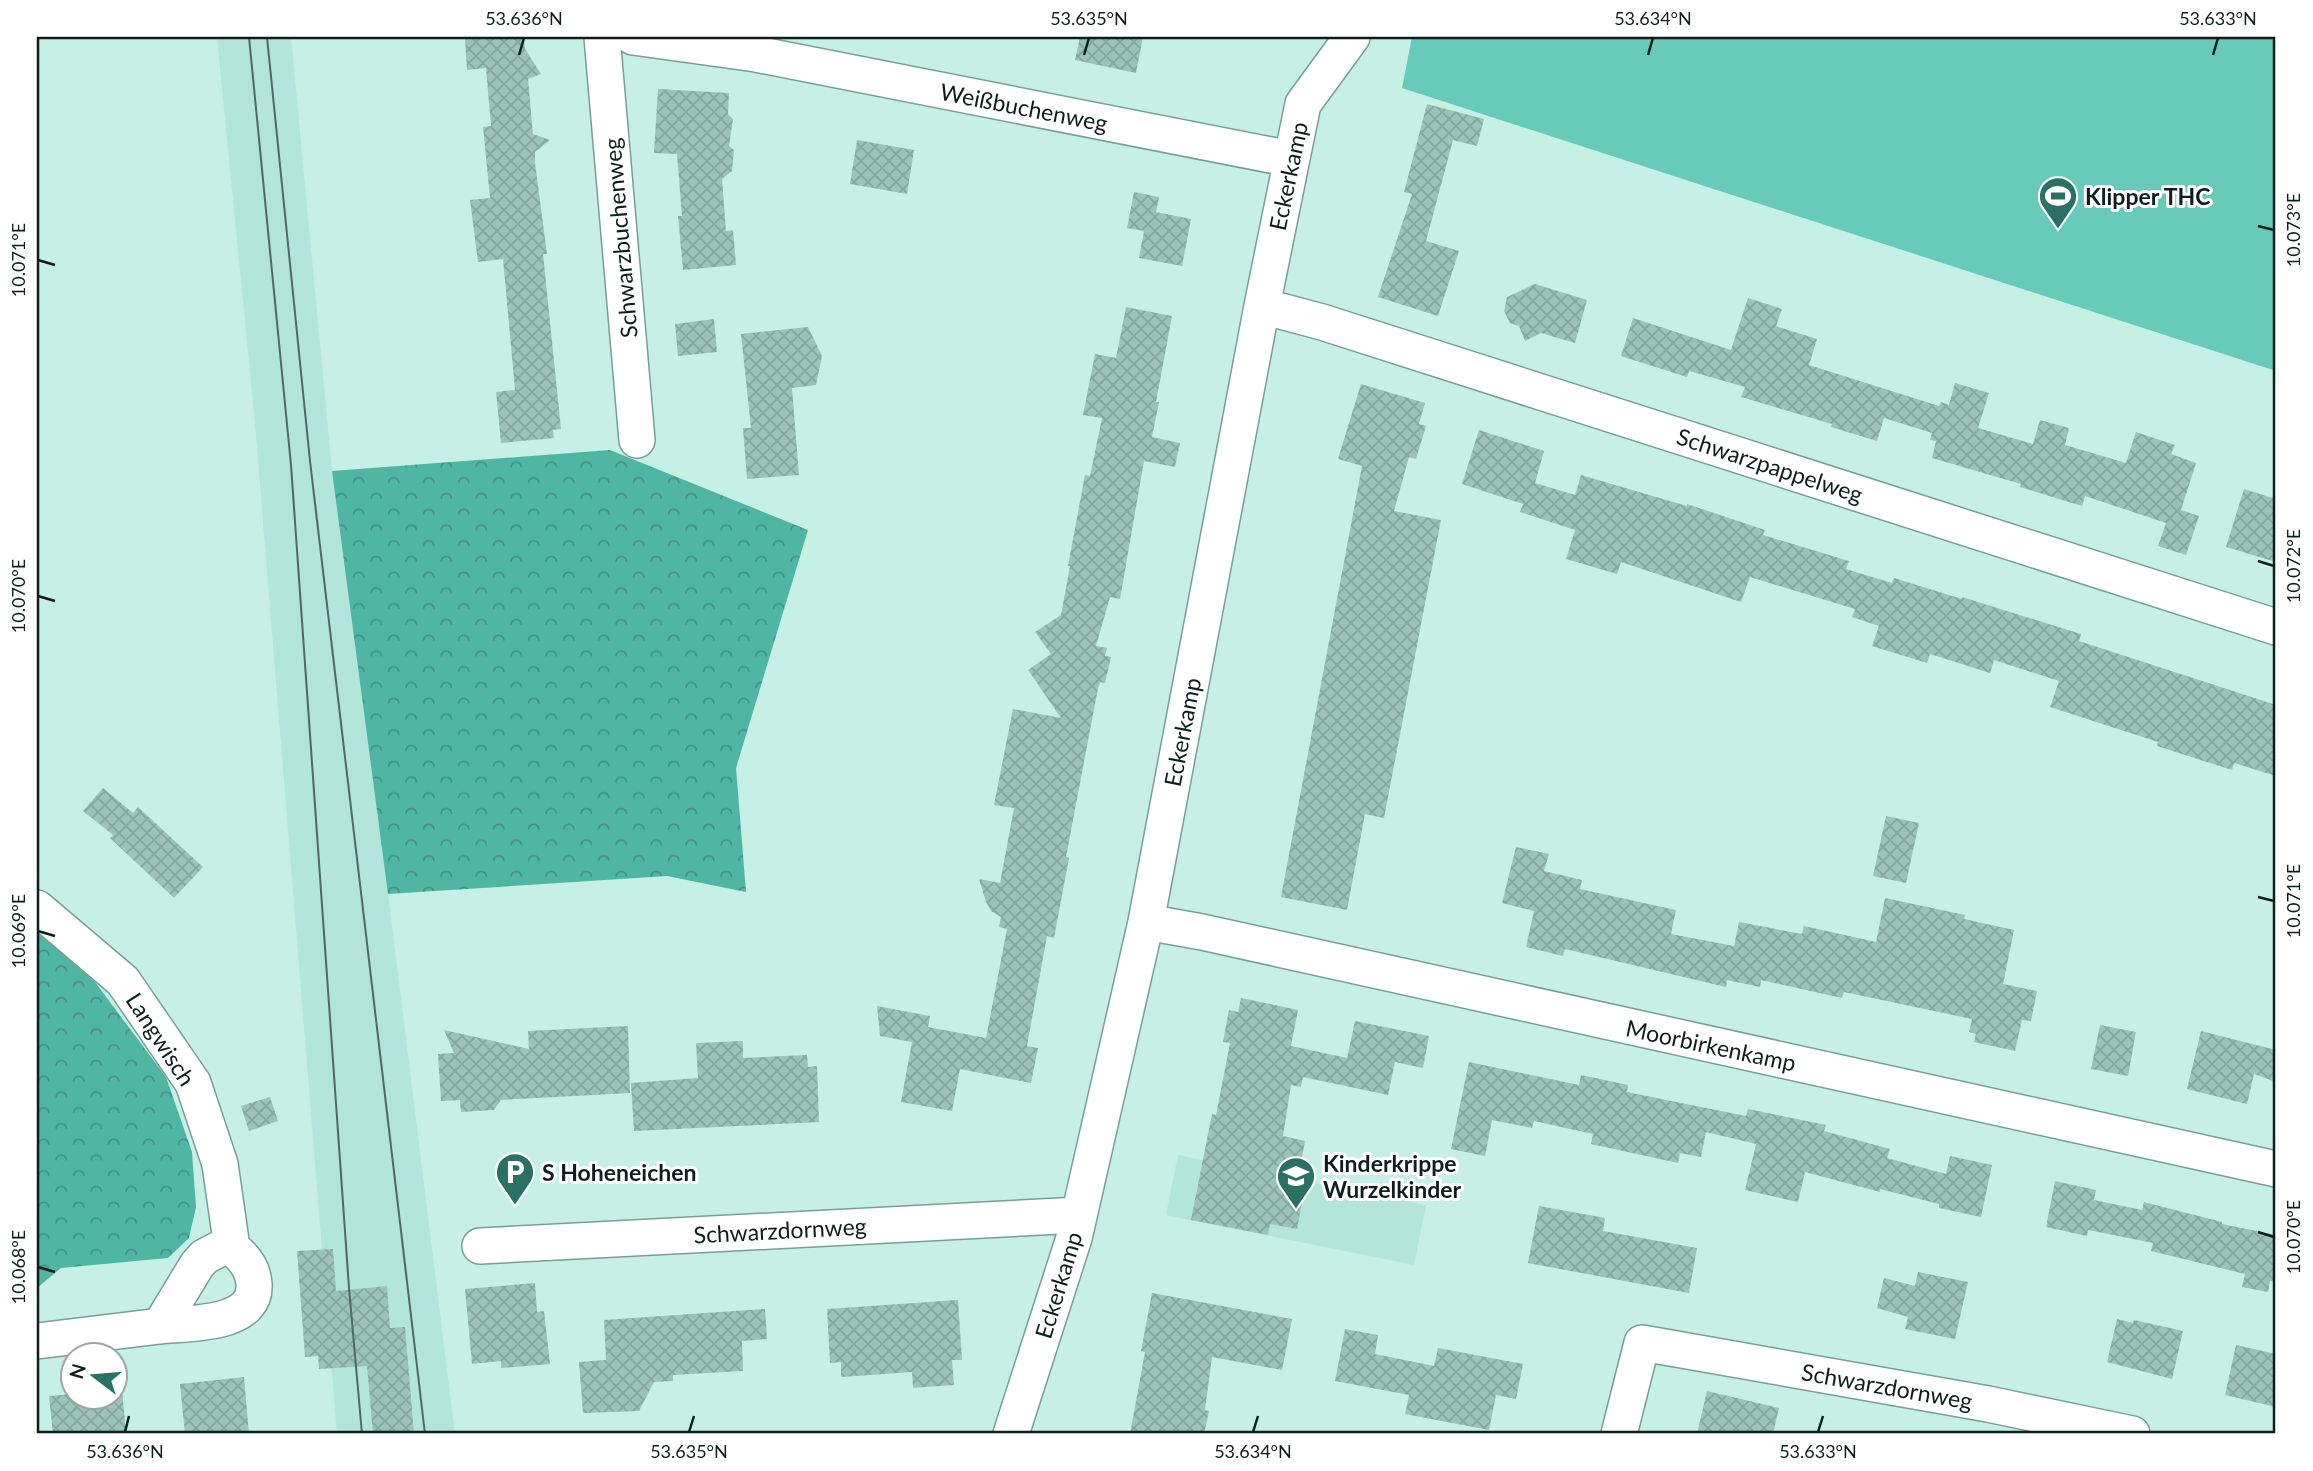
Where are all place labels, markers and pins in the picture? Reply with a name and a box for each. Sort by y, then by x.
sports icon: Klipper THC [2037,175,2079,230]
place label: Klipper THC [2085,182,2210,210]
place label: Kinderkrippe Wurzelkinder [1323,1149,1462,1203]
parking icon: S Hoheneichen [494,1151,536,1206]
school or university icon: Kinderkrippe Wurzelkinder [1275,1155,1317,1210]
place label: S Hoheneichen [542,1158,696,1186]

